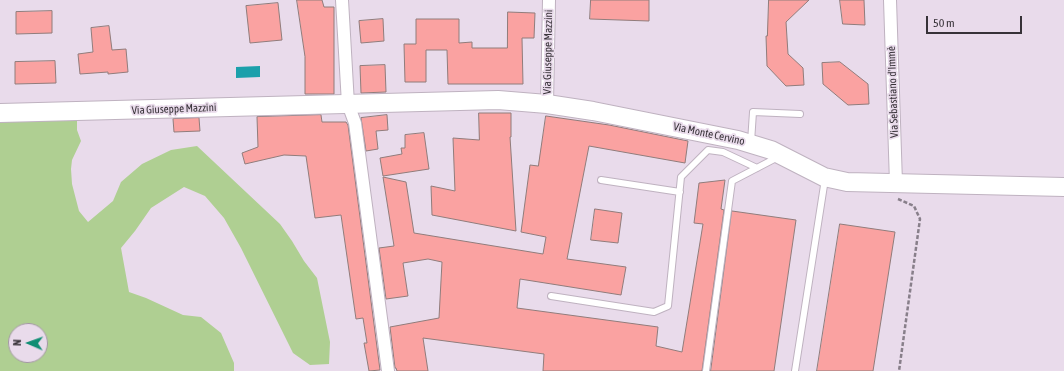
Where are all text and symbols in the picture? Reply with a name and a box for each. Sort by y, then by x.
scale bar [928,8,1024,34]
street label: Via Giuseppe Mazzini [541,9,555,95]
text: 50 m [933,16,955,30]
street label: Via Sebastiano d'Immè [885,46,901,138]
street label: Via Giuseppe Mazzini [131,101,217,117]
street label: Via Monte Cervino [672,120,746,148]
north arrow [8,323,48,363]
text: N [11,339,23,346]

